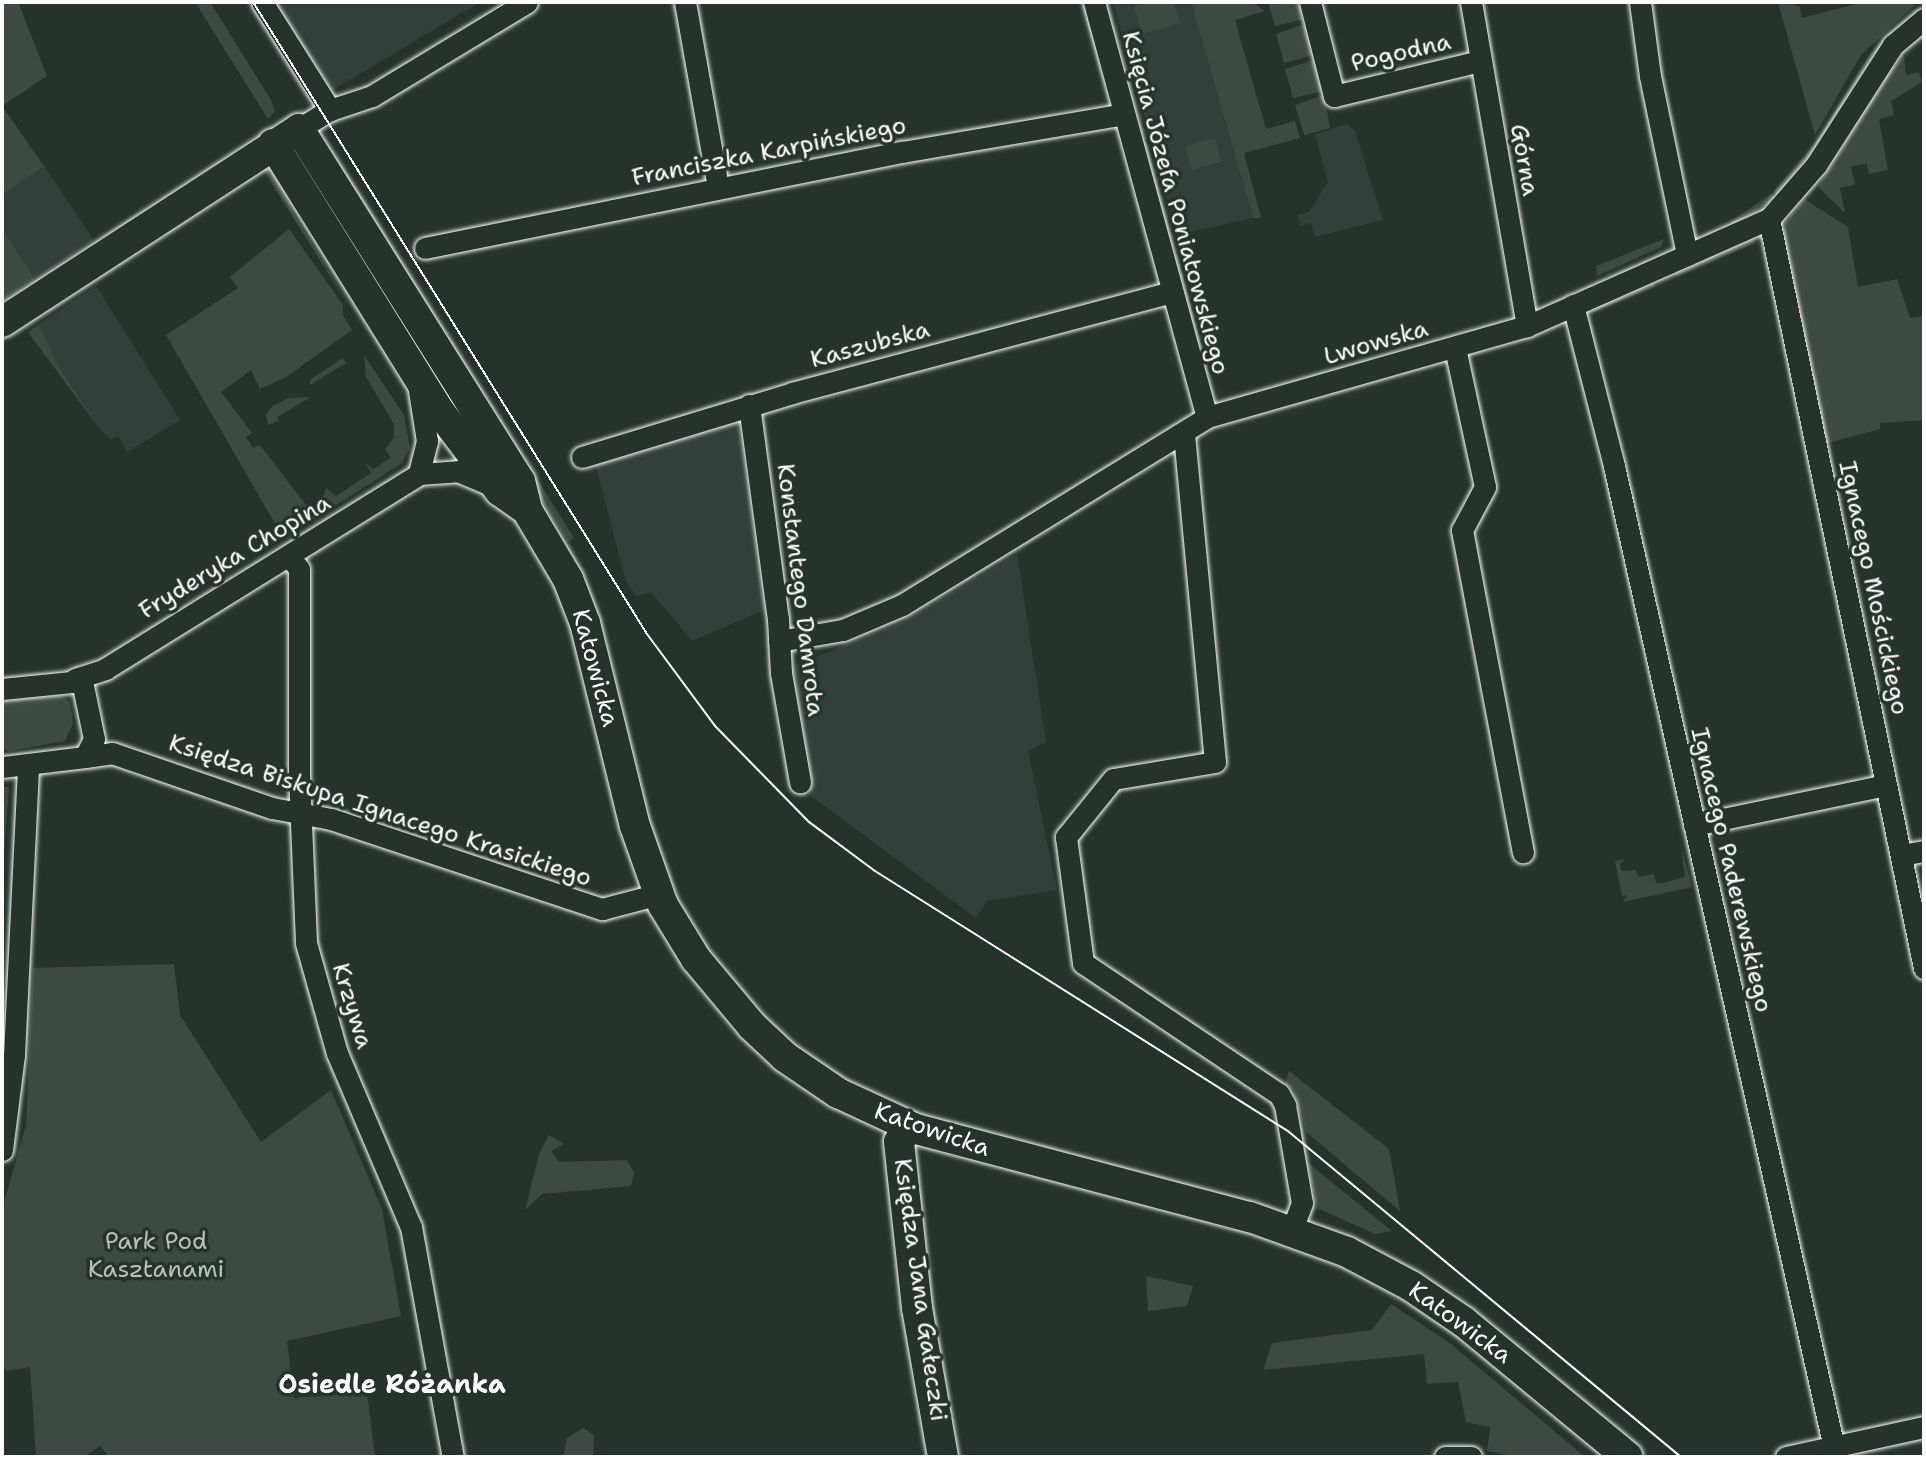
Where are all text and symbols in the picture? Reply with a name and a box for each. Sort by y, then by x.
street label: Księcia Józefa Poniatowskiego [1115,28,1235,378]
street label: Pogodna [1348,28,1454,78]
street label: Franciszka Karpińskiego [629,111,909,193]
street label: Górna [1504,122,1544,198]
street label: Lwowska [1321,314,1431,372]
street label: Kaszubska [807,315,933,375]
street label: Ignacego Mościckiego [1832,459,1914,717]
street label: Konstantego Damrota [770,462,830,718]
street label: Fryderyka Chopina [134,488,336,626]
street label: Katowicka [566,606,624,730]
street label: Ignacego Paderewskiego [1684,725,1778,1015]
street label: Księdza Biskupa Ignacego Krasickiego [165,729,595,893]
street label: Krzywa [325,960,379,1052]
street label: Katowicka [870,1097,994,1163]
street label: Księdza Jana Gałeczki [887,1157,953,1423]
park label: Park Pod Kasztanami [88,1228,224,1284]
street label: Katowicka [1403,1276,1517,1370]
district label: Osiedle Różanka [278,1368,506,1400]

